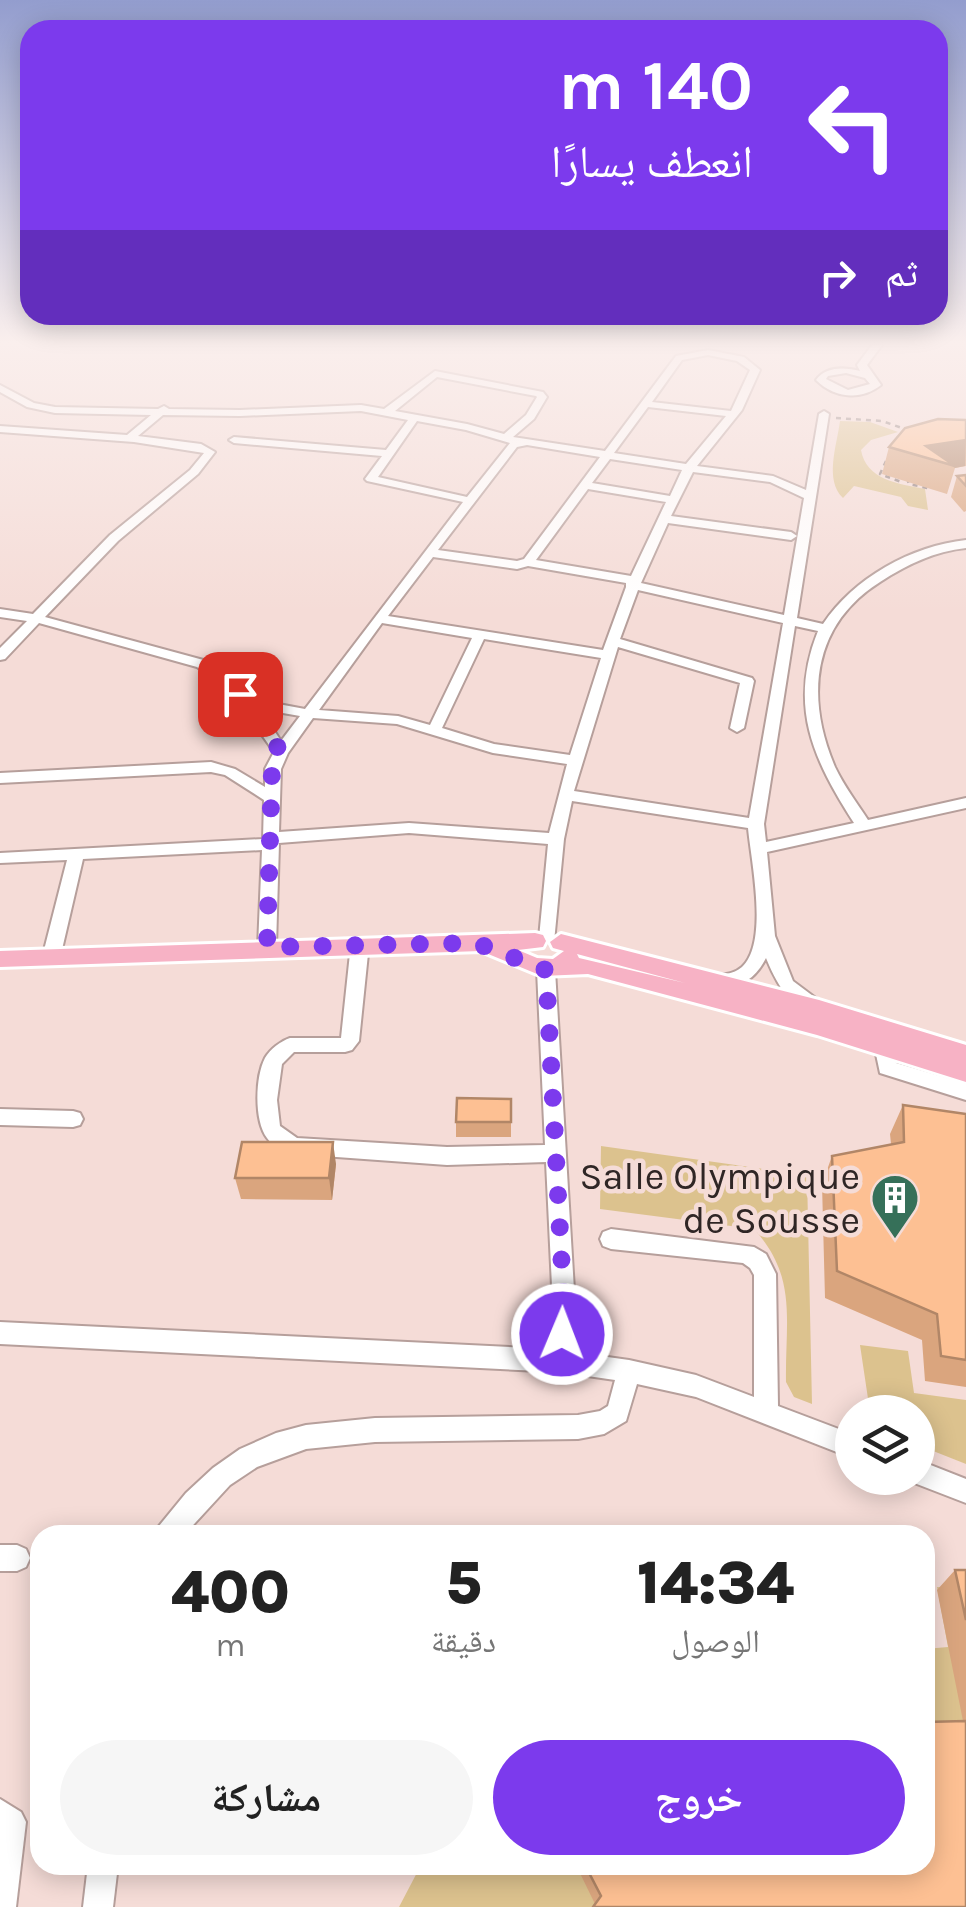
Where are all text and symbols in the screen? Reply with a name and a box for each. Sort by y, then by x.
text: 140 m [558,45,753,127]
icon: left [788,60,918,190]
text: انعطف يسارًا [551,136,753,188]
icon: right [810,250,865,305]
text: ثم [885,251,918,296]
pin [198,652,283,737]
icon: arrive [213,667,268,722]
place label: Salle Olympique de Sousse [580,1154,860,1243]
building icon: Salle Olympique de Sousse [869,1172,921,1240]
position arrow [510,1282,614,1386]
map controls [835,1395,935,1495]
button: layers [835,1395,935,1495]
text: 5 [445,1548,481,1618]
text: 14:34 [637,1548,794,1618]
text: 400 [171,1557,290,1627]
text: دقيقة [431,1623,496,1660]
text: الوصول [671,1623,760,1660]
text: m [216,1627,245,1664]
button: مشاركة [60,1740,473,1855]
button: خروج [493,1740,905,1855]

